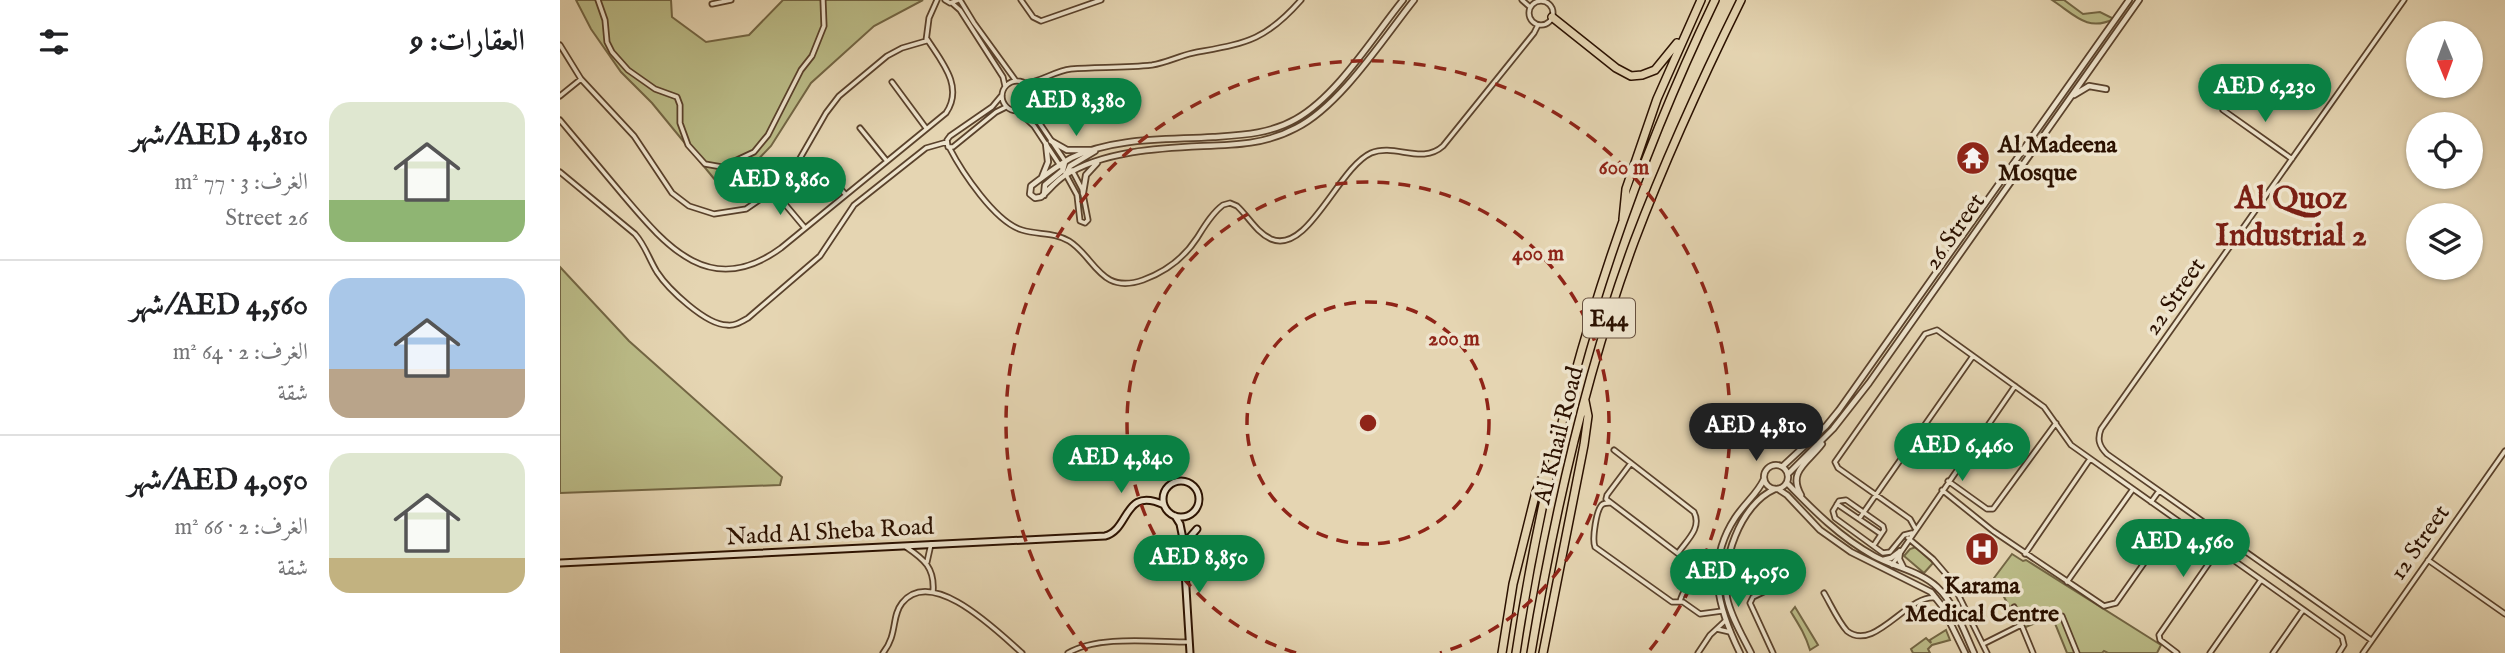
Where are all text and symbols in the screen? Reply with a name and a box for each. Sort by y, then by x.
north arrow [2406,21,2483,98]
map controls [2406,21,2483,280]
icon: filters [35,23,73,61]
text: العقارات: 9 [410,23,525,61]
pin: AED 6,230 [2185,64,2345,124]
text: AED 6,230 [2214,72,2316,101]
pin: AED 8,380 [996,78,1156,138]
text: AED 8,380 [1026,86,1126,115]
button: locate [2406,112,2483,189]
text: AED 4,810/شهر [131,117,308,155]
icon: home [385,130,469,214]
place label: Al Madeena Mosque [1997,130,2118,189]
temple icon: Al Madeena Mosque [1954,139,1992,177]
text: 600 m [1599,155,1650,182]
pin: AED 8,860 [700,158,860,217]
text: AED 8,860 [730,165,830,194]
text: الغرف: 3 · 77 m² [175,168,308,197]
district label: Al Quoz Industrial 2 [2215,179,2367,257]
street label: 26 Street [1918,188,1993,276]
button: layers [2406,203,2483,280]
text: 26 Street [225,204,308,233]
text: 400 m [1512,241,1565,268]
street label: 22 Street [2137,252,2213,342]
text: AED 4,560/شهر [130,287,308,325]
road number: E44 [1583,298,1635,338]
icon: home [385,306,469,390]
text: 200 m [1428,326,1480,353]
text: الغرف: 2 · 64 m² [173,338,308,367]
street label: Al Khail Road [1527,363,1592,508]
text: شقة [278,379,308,408]
pin: AED 4,810 [1676,404,1836,463]
centre of rings [1356,411,1380,435]
text: AED 4,810 [1705,411,1807,440]
pin: AED 6,460 [1882,424,2042,483]
text: AED 6,460 [1910,431,2014,460]
pin: AED 4,840 [1041,435,1201,495]
text: AED 4,840 [1069,443,1173,472]
text: AED 4,050/شهر [128,462,308,500]
icon: home [385,481,469,565]
street label: 12 Street [2383,499,2457,587]
street label: Nadd Al Sheba Road [725,512,935,553]
text: الغرف: 2 · 66 m² [174,513,308,542]
pin: AED 4,560 [2103,520,2263,579]
text: AED 4,560 [2132,527,2234,556]
hospital icon: Karama Medical Centre [1963,530,2001,568]
pin: AED 8,850 [1119,536,1279,595]
text: AED 8,850 [1150,543,1248,572]
pin: AED 4,050 [1658,550,1818,609]
text: شقة [278,554,308,583]
text: AED 4,050 [1686,557,1790,586]
place label: Karama Medical Centre [1905,571,2059,630]

